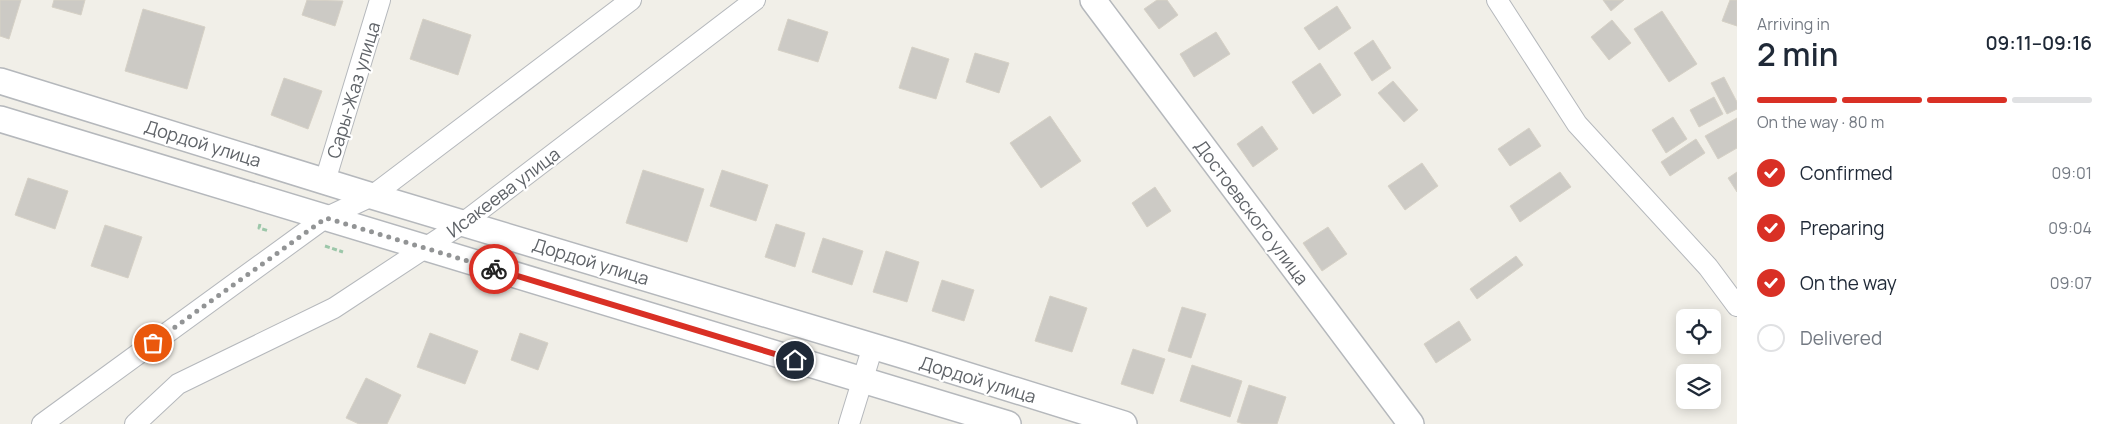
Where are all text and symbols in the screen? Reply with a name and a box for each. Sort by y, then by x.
text: Arriving in [1757,13,1830,35]
street label: Сары-Жаз улица [321,19,385,161]
text: 09:11–09:16 [1985,30,2092,56]
text: 2 min [1757,32,1839,76]
text: On the way · 80 m [1757,111,1884,133]
street label: Дордой улица [142,114,264,172]
street label: Достоевского улица [1189,134,1315,290]
street label: Исакеева улица [441,142,565,242]
icon: check [1757,159,1785,187]
text: Confirmed [1800,160,1893,186]
text: 09:01 [2052,162,2092,184]
icon: check [1757,214,1785,242]
text: Preparing [1800,215,1885,241]
text: 09:04 [2048,217,2092,239]
street label: Дордой улица [530,232,652,290]
courier [469,244,519,294]
icon: bike [480,255,508,283]
icon: check [1757,269,1785,297]
text: On the way [1800,270,1897,296]
text: 09:07 [2050,272,2092,294]
map controls [1676,309,1721,409]
button: locate [1676,309,1721,354]
pin [132,322,174,364]
text: Delivered [1800,325,1882,351]
icon: bag [139,329,167,357]
pin [774,339,816,381]
icon: home [781,346,809,374]
street label: Дордой улица [917,350,1039,408]
button: layers [1676,364,1721,409]

